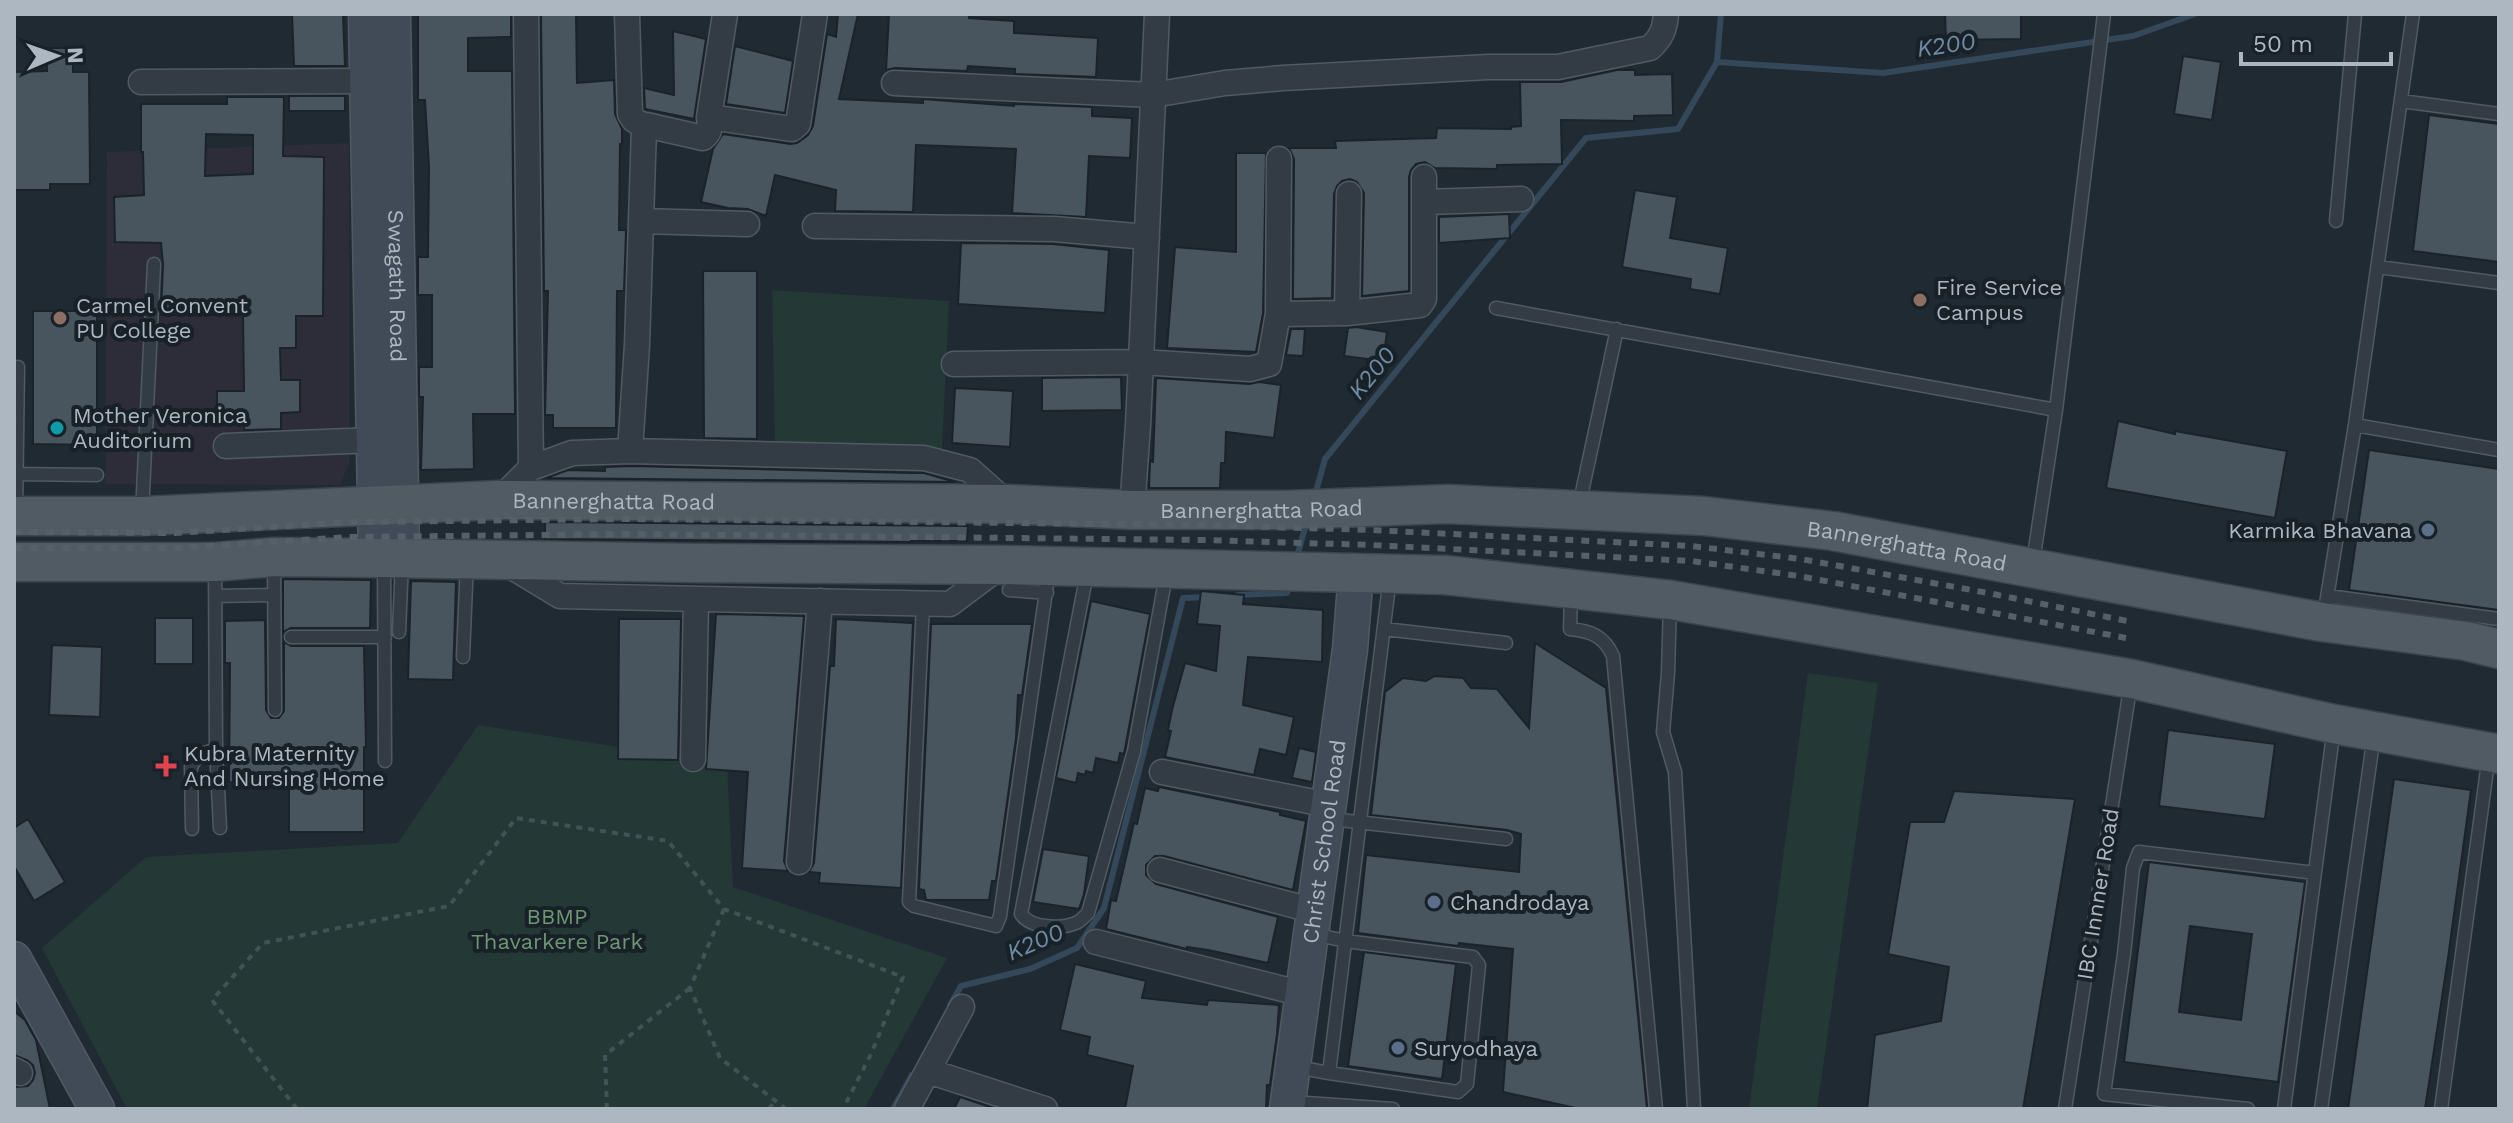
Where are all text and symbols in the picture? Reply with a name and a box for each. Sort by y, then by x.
north arrow [16,16,96,96]
scale bar [2241,16,2391,66]
water label: K200 [1915,27,1977,63]
text: 50 m [2253,30,2313,58]
text: N [63,47,88,64]
street label: Swagath Road [384,210,411,362]
place label: Fire Service Campus [1936,275,2062,325]
marker: Fire Service Campus [1911,291,1929,309]
place label: Carmel Convent PU College [76,293,248,343]
marker: Carmel Convent PU College [51,309,69,327]
water label: K200 [1343,341,1401,405]
place label: Mother Veronica Auditorium [73,403,247,453]
marker: Mother Veronica Auditorium [48,419,66,437]
street label: Bannerghatta Road [512,488,715,514]
street label: Bannerghatta Road [1160,495,1363,523]
street label: Bannerghatta Road [1806,516,2009,576]
place label: Karmika Bhavana [2228,518,2412,543]
marker: Karmika Bhavana [2419,521,2437,539]
street label: Christ School Road [1297,738,1350,945]
place label: Kubra Maternity And Nursing Home [184,741,385,791]
marker: Kubra Maternity And Nursing Home [155,755,177,777]
street label: IBC Innner Road [2072,807,2124,981]
place label: Chandrodaya [1450,890,1590,915]
marker: Chandrodaya [1425,893,1443,911]
park label: BBMP Thavarkere Park [471,904,643,954]
water label: K200 [1002,918,1068,966]
place label: Suryodhaya [1414,1036,1538,1061]
marker: Suryodhaya [1389,1039,1407,1057]

